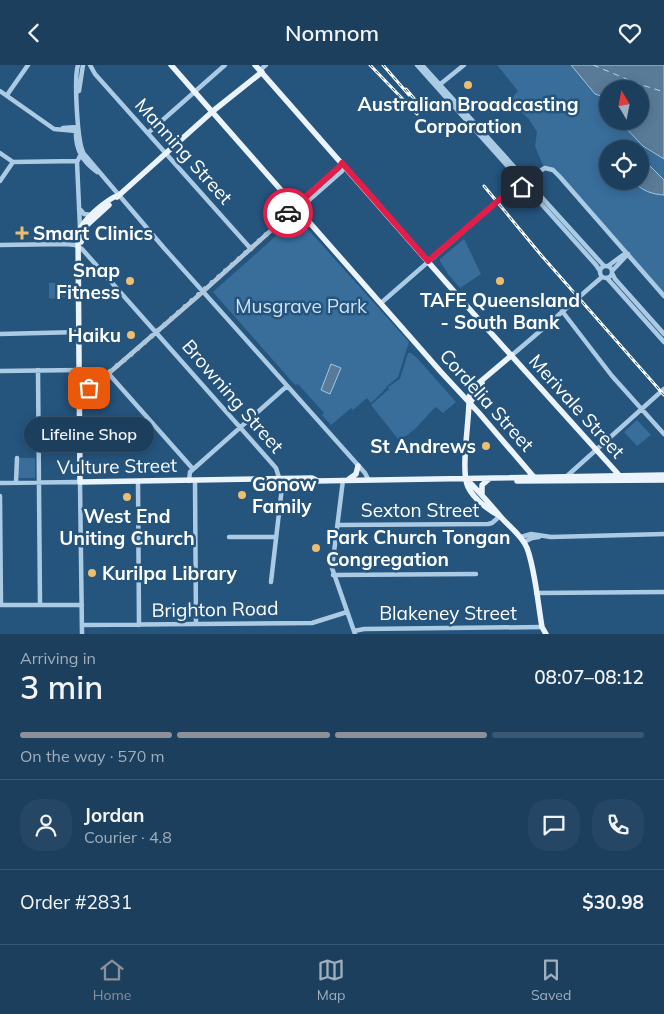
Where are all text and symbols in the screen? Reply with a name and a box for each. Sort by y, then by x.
icon: back [20,19,48,47]
text: Nomnom [285,19,379,47]
icon: heart [616,19,644,47]
marker: Australian Broadcasting Corporation [462,79,474,91]
north arrow [599,80,649,130]
map controls [599,80,649,190]
place label: Australian Broadcasting Corporation [357,92,579,138]
street label: Manning Street [130,93,238,209]
button: locate [599,140,649,190]
pin [501,166,543,208]
icon: home [508,173,536,201]
courier [263,188,313,238]
icon: car [274,199,302,227]
place label: Smart Clinics [33,221,153,245]
marker: Smart Clinics [15,226,29,240]
place label: Snap Fitness [56,258,120,304]
marker: Snap Fitness [124,275,136,287]
marker: TAFE Queensland - South Bank [494,275,506,287]
place label: TAFE Queensland - South Bank [420,288,580,334]
park label: Musgrave Park [235,294,367,318]
place label: Haiku [68,323,121,347]
marker: Haiku [125,329,137,341]
street label: Browning Street [177,334,289,458]
street label: Cordelia Street [435,344,540,456]
street label: Merivale Street [524,349,630,463]
pin [68,367,110,409]
icon: bag [75,374,103,402]
callout: Lifeline Shop [24,418,154,453]
text: Lifeline Shop [41,424,137,444]
place label: St Andrews [370,434,476,458]
marker: St Andrews [480,440,492,452]
street label: Vulture Street [57,453,178,479]
place label: Gonow Family [252,472,317,518]
marker: Gonow Family [236,489,248,501]
marker: West End Uniting Church [121,491,133,503]
street label: Sexton Street [361,498,479,522]
place label: West End Uniting Church [59,504,195,550]
place label: Park Church Tongan Congregation [326,525,511,571]
marker: Park Church Tongan Congregation [310,542,322,554]
place label: Kurilpa Library [102,561,238,585]
marker: Kurilpa Library [86,567,98,579]
street label: Brighton Road [151,596,279,622]
street label: Blakeney Street [379,601,517,625]
text: Arriving in [20,648,96,668]
text: 08:07–08:12 [534,665,644,689]
text: 3 min [20,667,103,707]
text: On the way · 570 m [20,746,165,766]
button: person [20,799,72,851]
button: chat [528,799,580,851]
button: phone [592,799,644,851]
text: Jordan [84,803,144,827]
text: Courier · 4.8 [84,827,172,847]
text: Order #2831 [20,890,132,914]
text: $30.98 [582,890,644,914]
tab: Home [93,956,131,1004]
tab: Map [317,956,346,1004]
tab: Saved [531,956,571,1004]

